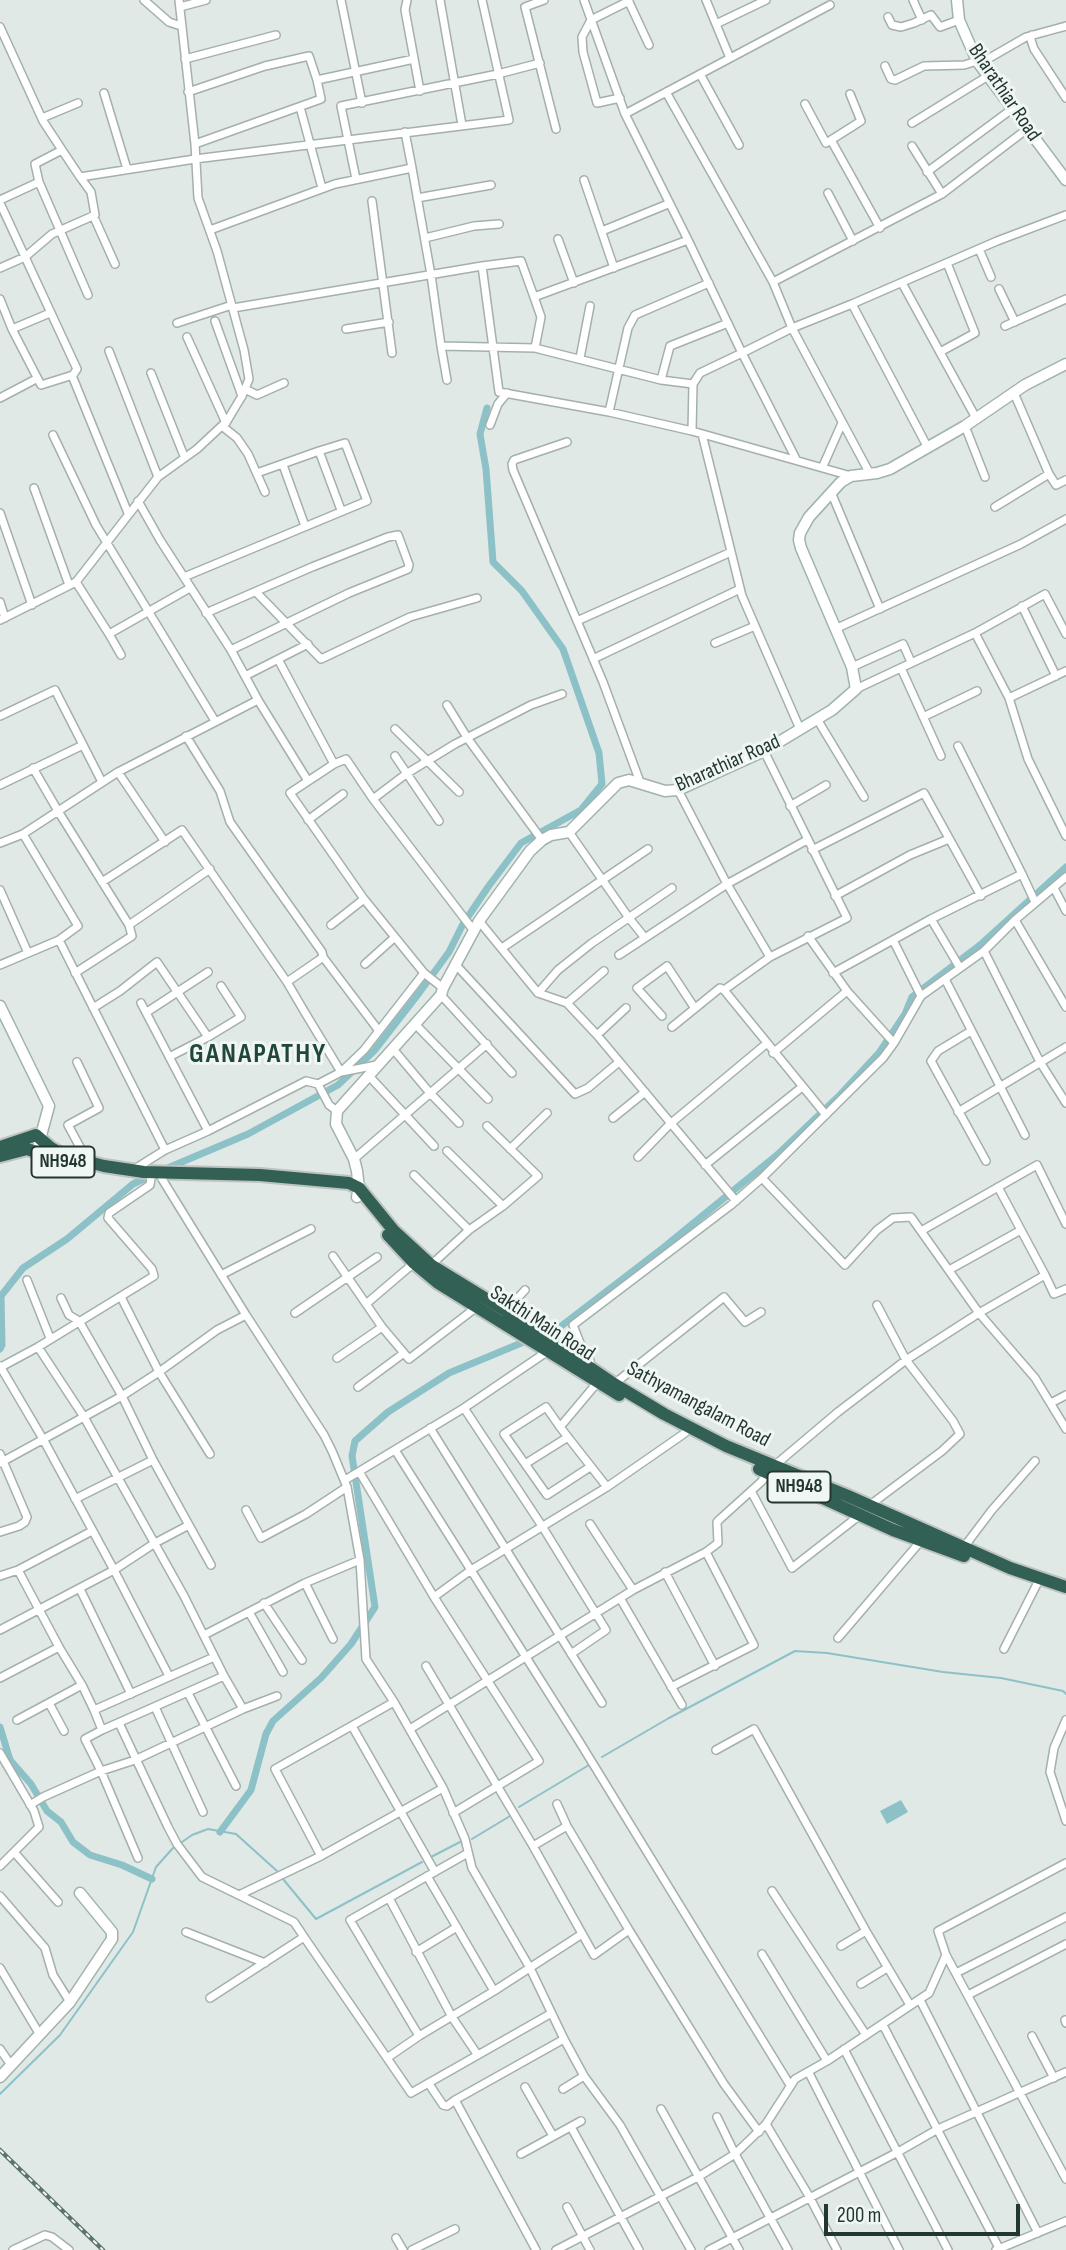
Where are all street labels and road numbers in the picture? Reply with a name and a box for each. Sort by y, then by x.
street label: Bharathiar Road [962,40,1046,146]
street label: Bharathiar Road [672,730,784,798]
road number: NH948 [32,1146,94,1178]
street label: Sakthi Main Road [485,1281,599,1367]
street label: Sathyamangalam Road [622,1357,774,1453]
road number: NH948 [768,1471,830,1502]

